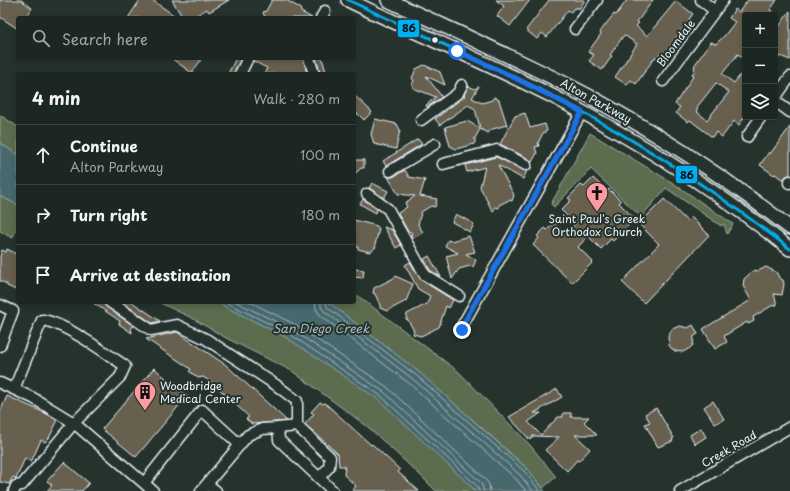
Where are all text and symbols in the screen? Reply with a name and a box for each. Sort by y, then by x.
map controls [742,12,778,120]
button: + [742,12,778,48]
search box [16,16,356,60]
street label: Bloomdale [652,16,699,70]
line badge: 86 [397,19,420,38]
text: 86 [402,19,416,36]
icon: search [30,27,52,49]
text: Search here [62,27,148,50]
unlabelled marker [430,35,440,45]
route start [448,42,466,60]
button: − [742,48,778,84]
street label: Alton Parkway [558,74,635,127]
button: layers [742,84,778,120]
text: 4 min [32,85,80,111]
text: Walk · 280 m [253,89,340,108]
text: Continue [70,134,138,157]
icon: ahead [32,144,54,166]
text: 100 m [300,145,340,164]
text: Alton Parkway [70,157,163,176]
line badge: 86 [675,165,698,184]
text: 86 [680,166,694,183]
church icon: Saint Paul's Greek Orthodox Church [584,180,610,213]
text: Turn right [70,203,147,226]
icon: right [32,204,54,226]
text: 180 m [301,205,340,224]
place label: Saint Paul's Greek Orthodox Church [549,210,646,240]
text: Arrive at destination [70,263,231,286]
icon: arrive [32,264,54,286]
water label: San Diego Creek [273,319,370,337]
route end [453,321,471,339]
place label: Woodbridge Medical Center [160,377,242,407]
building icon: Woodbridge Medical Center [132,379,158,412]
street label: Creek Road [698,426,759,471]

